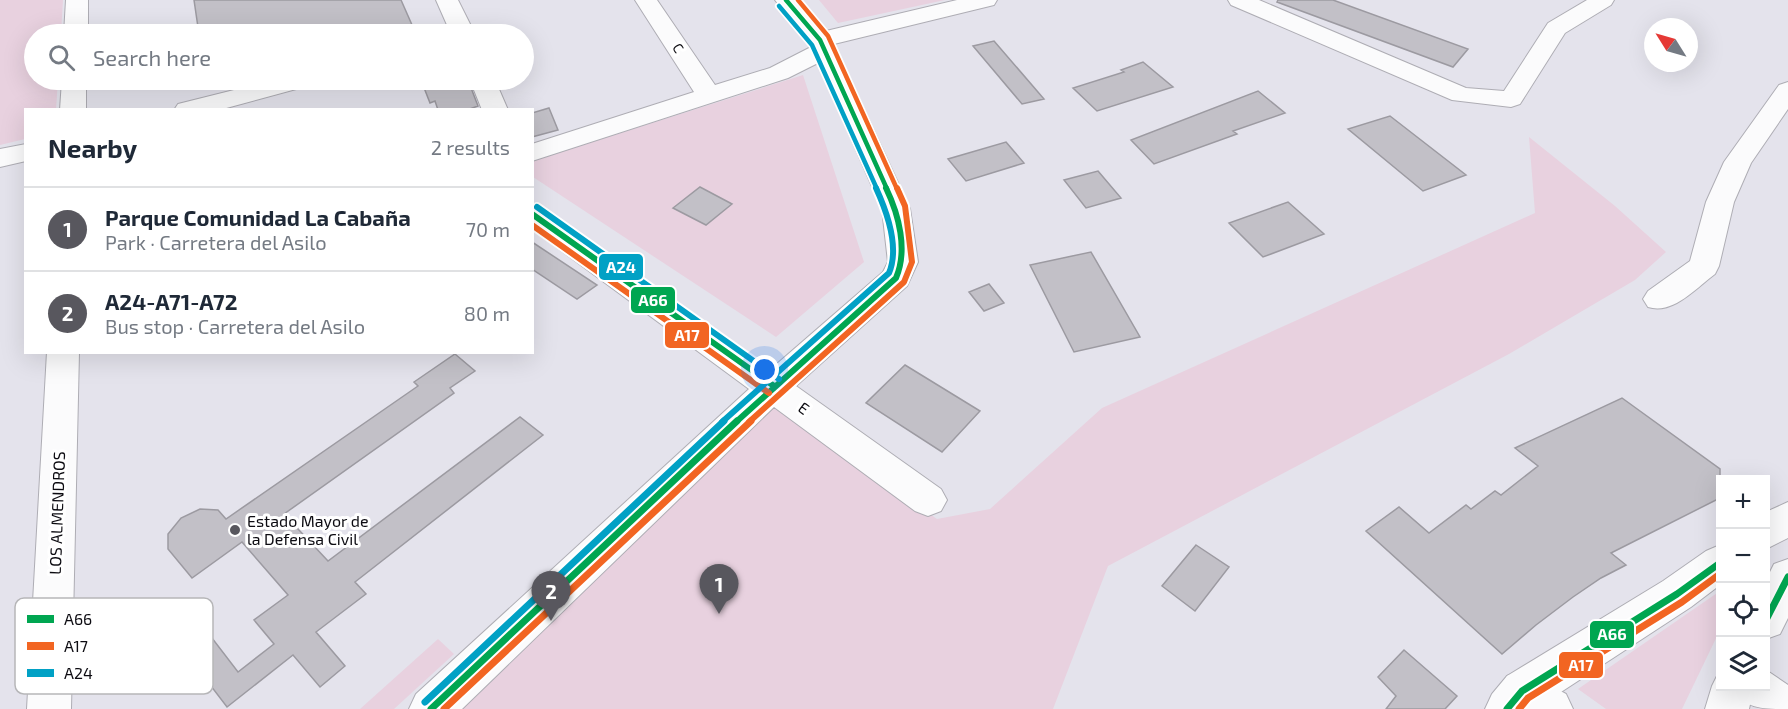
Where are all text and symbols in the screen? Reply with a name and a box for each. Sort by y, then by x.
north arrow [1644,18,1698,72]
search box [24,24,534,90]
street label: C [669,40,688,56]
icon: search [45,41,78,74]
text: Search here [93,44,211,70]
text: Nearby [48,132,137,163]
text: 2 results [431,135,510,159]
text: Parque Comunidad La Cabaña [105,204,411,230]
text: 1 [63,217,72,241]
text: 70 m [466,217,510,241]
text: Park · Carretera del Asilo [105,230,327,254]
line badge: A24 [598,253,644,281]
text: A24 [606,257,636,276]
line badge: A66 [630,286,676,314]
text: A24-A71-A72 [105,288,238,314]
text: A66 [638,290,668,309]
text: 2 [62,301,73,325]
text: 80 m [464,301,510,325]
text: Bus stop · Carretera del Asilo [105,314,365,338]
line badge: A17 [664,321,710,349]
text: A17 [674,325,700,344]
your location [750,355,779,384]
street label: E [795,397,814,418]
street label: LOS ALMENDROS [45,451,68,575]
map controls [1716,475,1770,691]
button: + [1716,475,1770,529]
place label: Estado Mayor de la Defensa Civil [247,511,368,548]
marker: Estado Mayor de la Defensa Civil [228,523,242,537]
button: − [1716,529,1770,583]
pin: 1 [700,564,738,614]
pin: 2 [532,572,570,621]
button: locate [1716,583,1770,637]
legend [15,598,213,694]
text: A66 [64,609,92,628]
line badge: A66 [1589,620,1635,649]
text: A66 [1597,624,1627,643]
text: A17 [64,636,88,655]
button: layers [1716,637,1770,691]
line badge: A17 [1558,651,1604,679]
text: A17 [1568,655,1594,674]
text: A24 [64,663,93,682]

